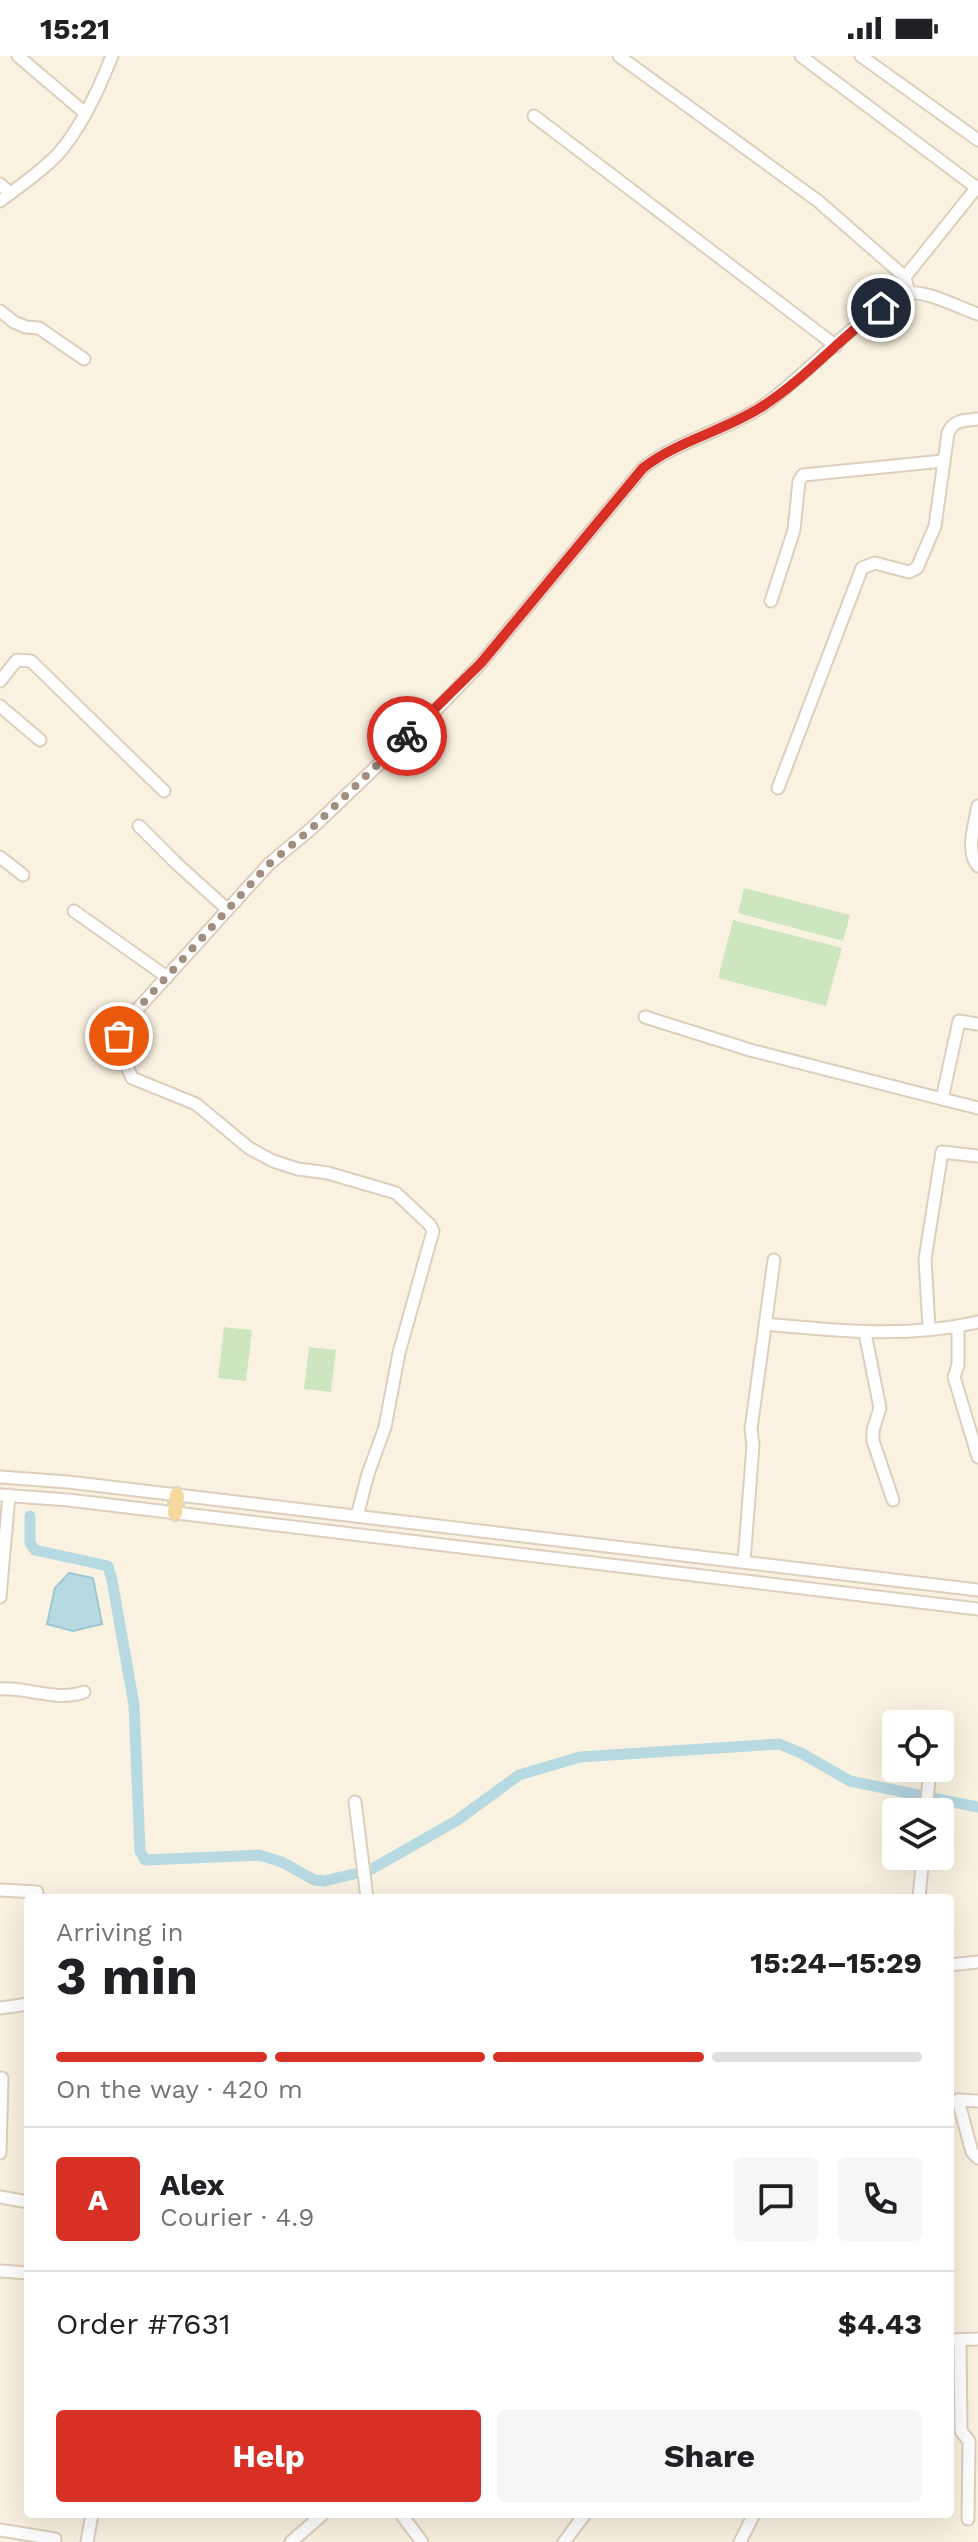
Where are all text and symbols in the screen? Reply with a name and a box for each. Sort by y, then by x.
text: 15:21 [40,11,110,46]
pin [847,274,915,342]
icon: home [859,286,903,330]
courier [367,696,447,776]
icon: bike [385,714,429,758]
pin [85,1002,153,1070]
icon: bag [97,1014,141,1058]
map controls [882,1710,954,1870]
button: locate [882,1710,954,1782]
button: layers [882,1798,954,1870]
text: Arriving in [56,1917,184,1947]
text: 15:24–15:29 [750,1945,922,1980]
text: 3 min [56,1946,198,2007]
text: On the way · 420 m [56,2074,303,2104]
button: chat [734,2157,818,2241]
button: phone [838,2157,922,2241]
text: Alex [160,2167,224,2202]
text: A [88,2182,108,2217]
text: Courier · 4.9 [160,2202,314,2232]
text: Order #7631 [56,2306,231,2341]
text: $4.43 [838,2306,922,2341]
button: Help [56,2410,481,2502]
button: Share [497,2410,922,2502]

